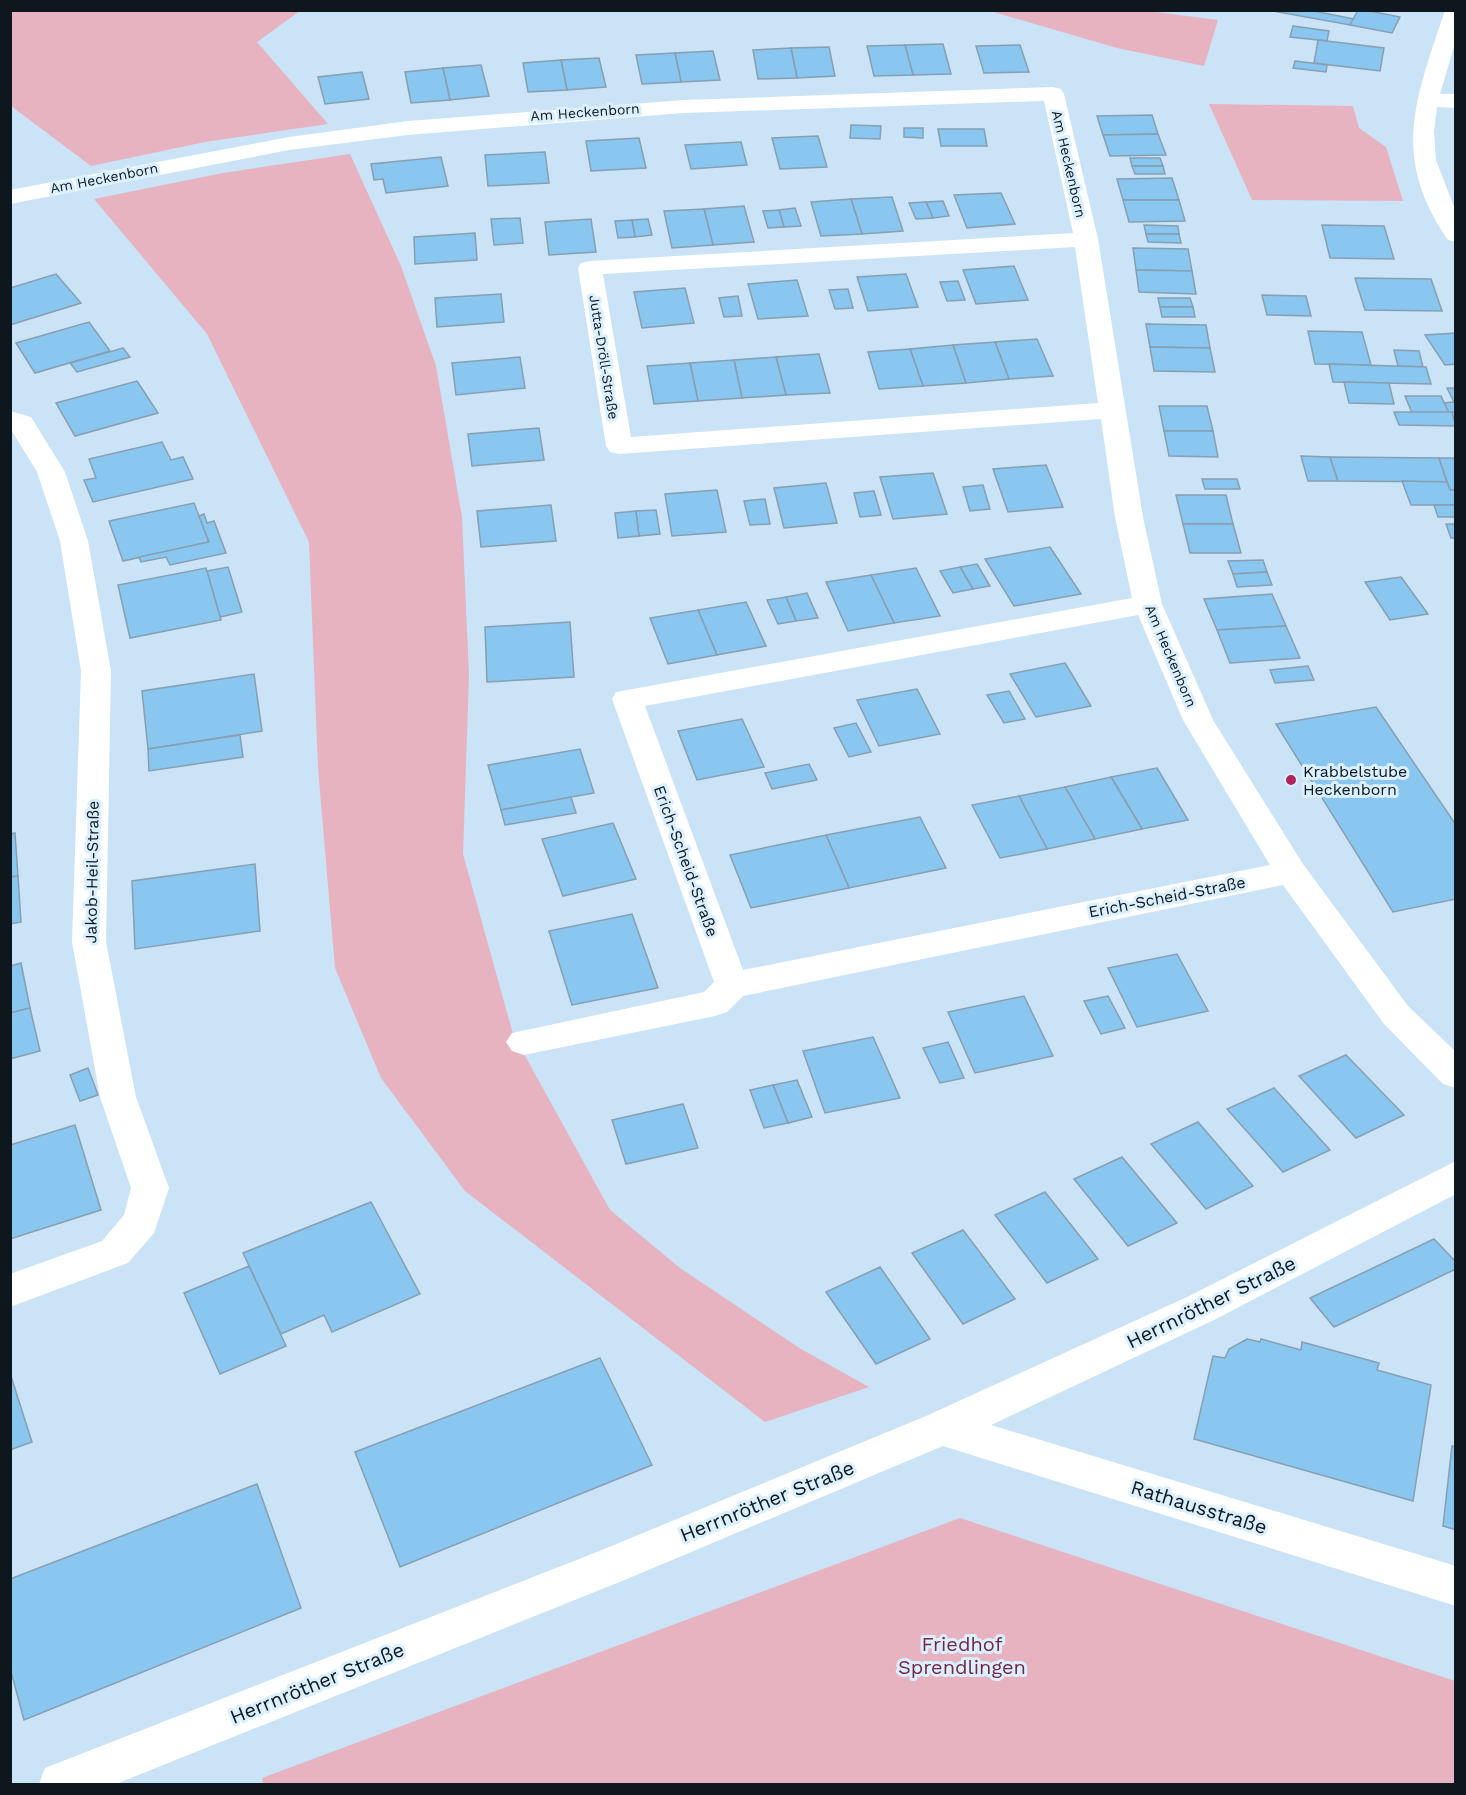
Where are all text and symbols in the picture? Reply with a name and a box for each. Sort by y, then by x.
street label: Am Heckenborn [530,100,640,124]
street label: Am Heckenborn [1049,109,1089,219]
street label: Am Heckenborn [49,160,159,196]
street label: Jutta-Dröll-Straße [586,294,622,420]
street label: Am Heckenborn [1142,603,1200,709]
place label: Krabbelstube Heckenborn [1303,762,1407,799]
marker: Krabbelstube Heckenborn [1284,773,1298,787]
street label: Erich-Scheid-Straße [650,783,722,939]
street label: Jakob-Heil-Straße [81,800,103,944]
street label: Erich-Scheid-Straße [1087,872,1247,922]
street label: Herrnröther Straße [1122,1251,1300,1353]
street label: Herrnröther Straße [676,1455,858,1547]
street label: Rathausstraße [1128,1475,1270,1539]
park label: Friedhof Sprendlingen [898,1632,1026,1679]
street label: Herrnröther Straße [226,1637,408,1729]

